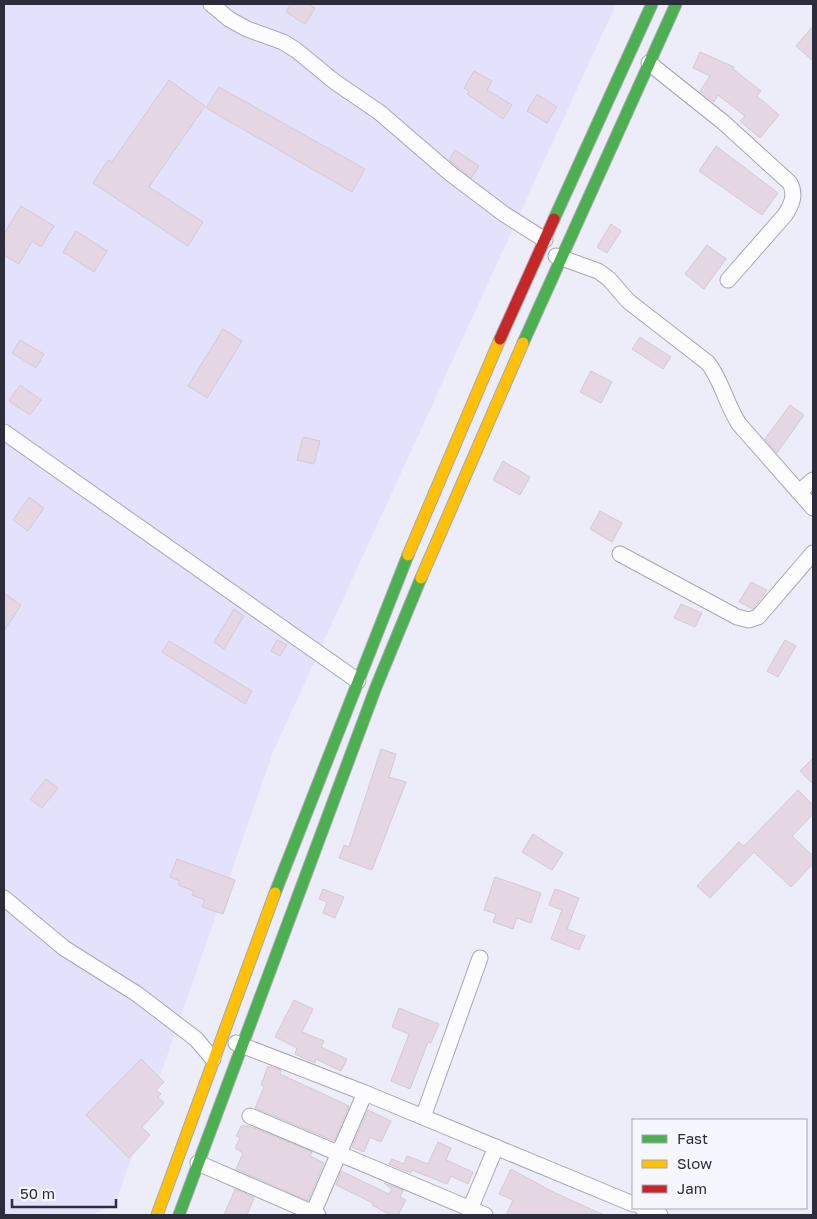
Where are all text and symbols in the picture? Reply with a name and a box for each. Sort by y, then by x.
legend [632,1119,807,1209]
text: Fast [677,1129,708,1147]
text: Slow [677,1154,712,1172]
scale bar [12,1176,116,1208]
text: Jam [677,1179,707,1197]
text: 50 m [20,1184,55,1202]

